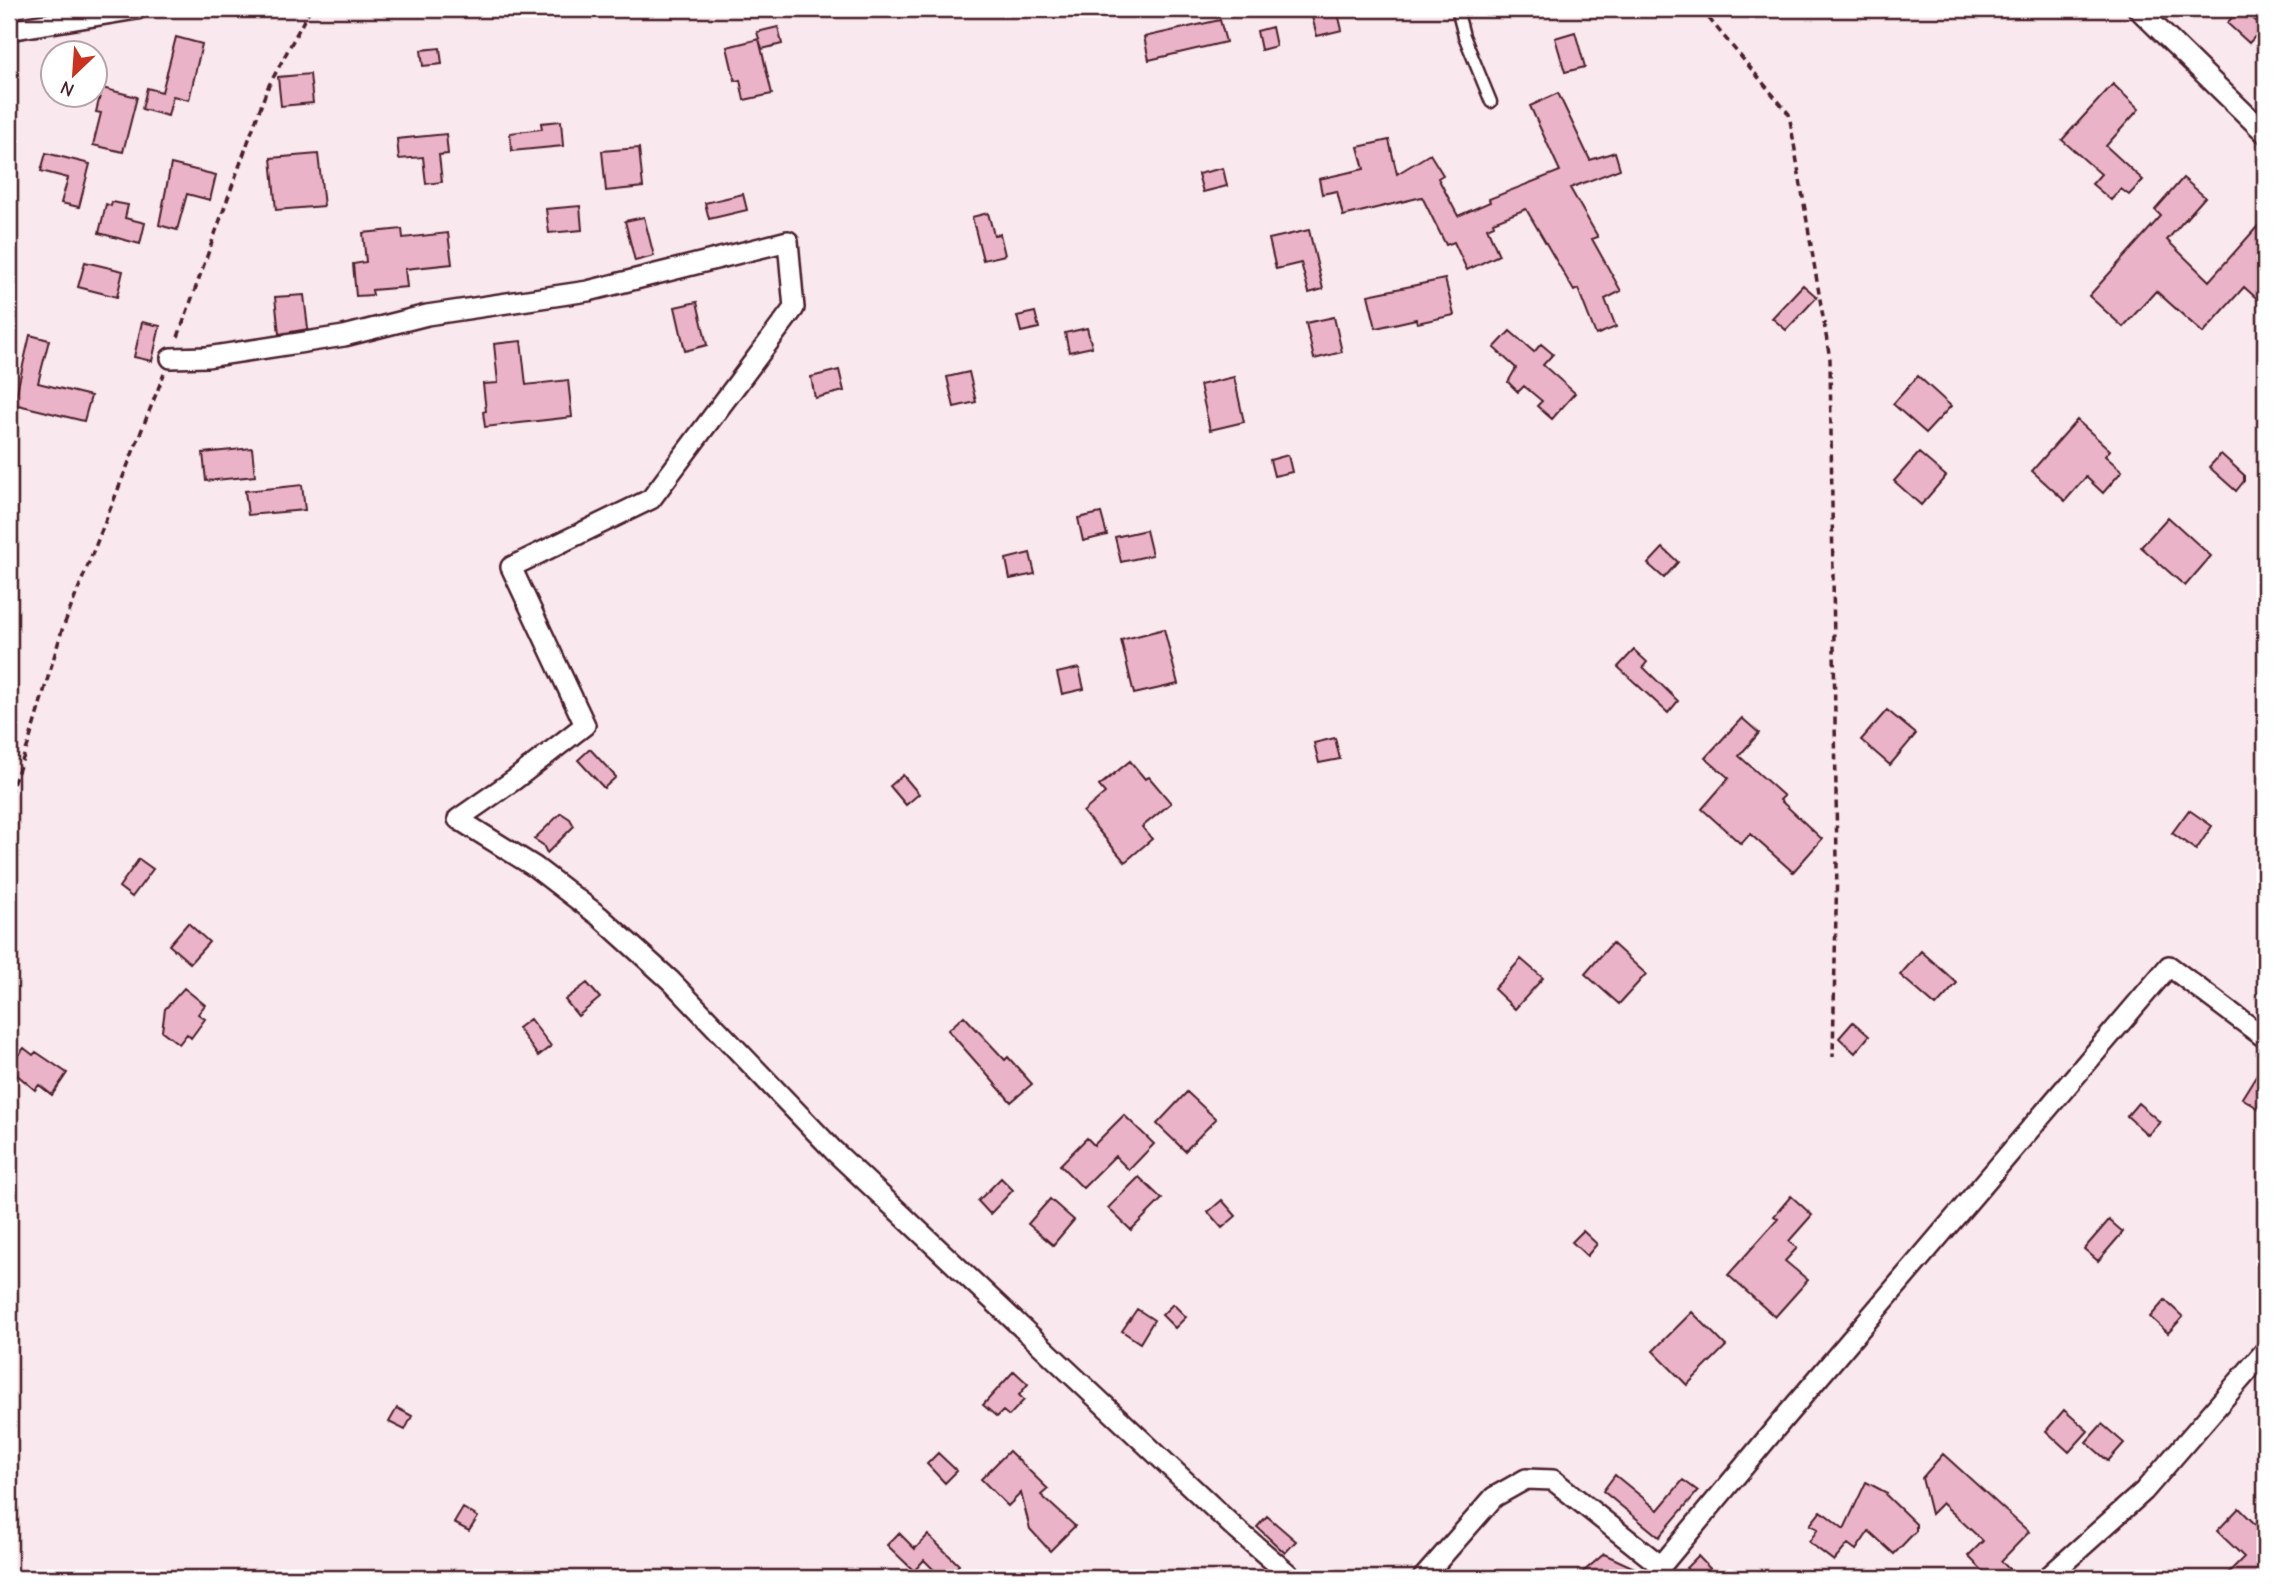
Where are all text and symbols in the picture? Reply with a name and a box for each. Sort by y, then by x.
north arrow [38,38,108,108]
text: N [57,76,78,101]

